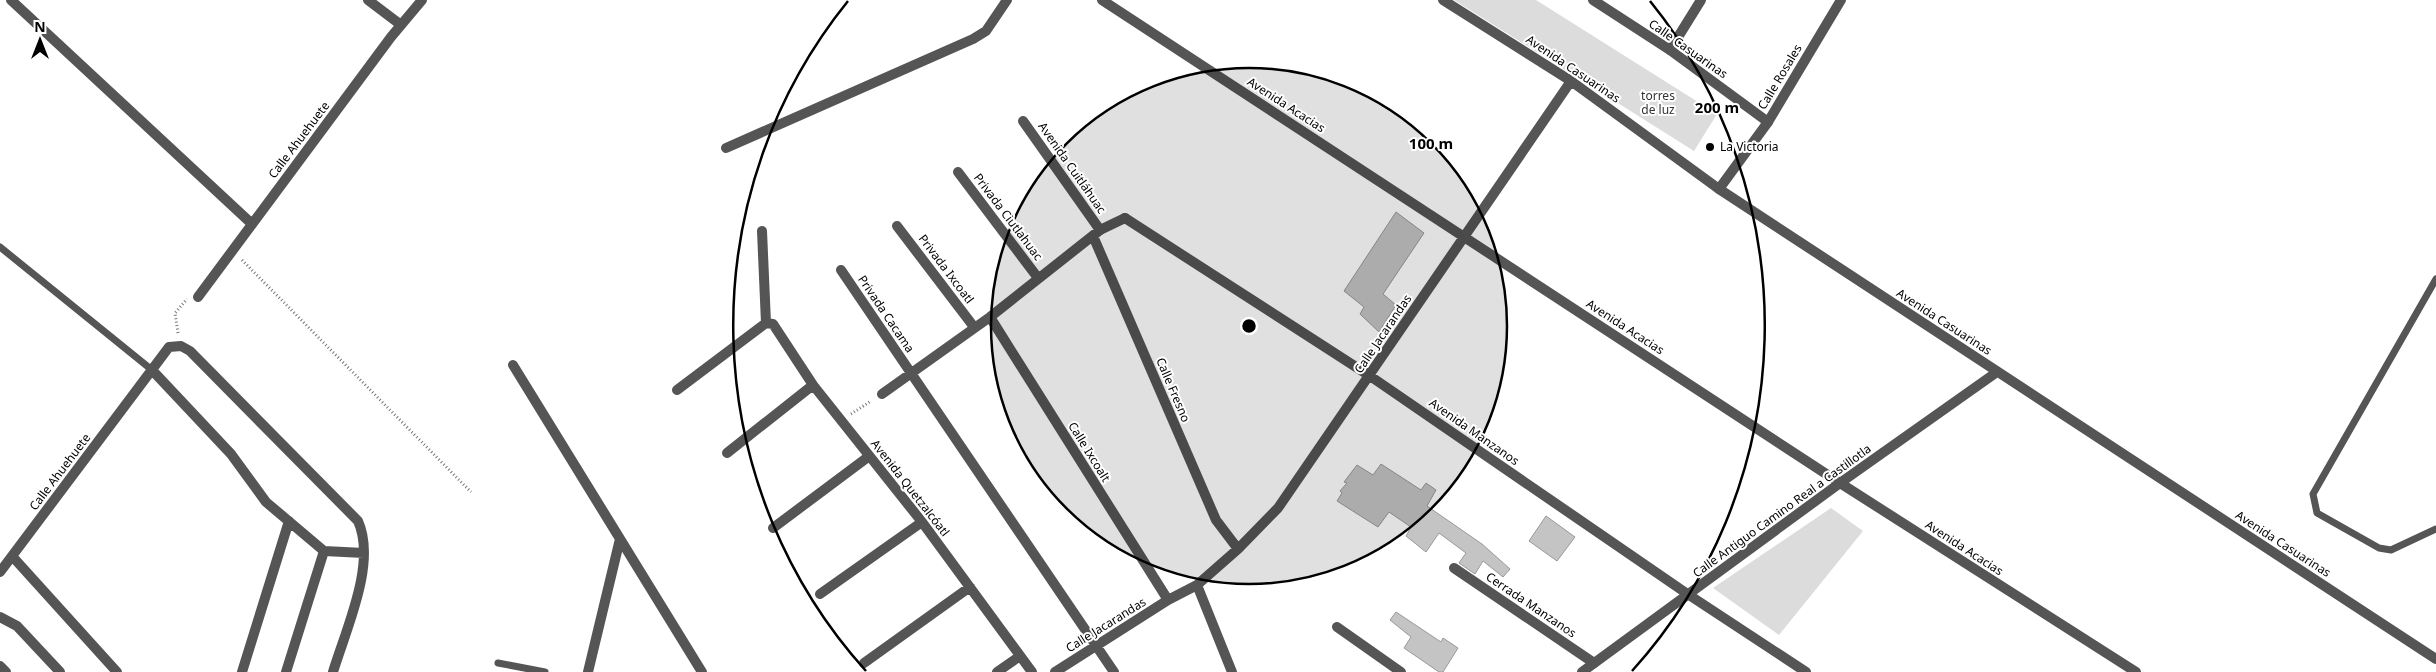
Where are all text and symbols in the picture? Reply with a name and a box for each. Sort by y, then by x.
north arrow [15,15,65,65]
street label: Calle Casuarinas [1646,15,1731,82]
text: N [34,17,46,36]
street label: Avenida Casuarinas [1523,31,1624,107]
street label: Calle Rosales [1753,41,1806,113]
street label: Avenida Acacias [1244,73,1329,136]
park label: torres de luz [1641,87,1675,118]
text: 200 m [1695,97,1739,117]
street label: Calle Ahuehuete [264,98,333,182]
street label: Avenida Cuitláhuac [1035,119,1110,217]
text: 100 m [1409,133,1453,153]
place label: La Victoria [1720,138,1779,155]
marker: La Victoria [1704,141,1716,153]
street label: Privada Ciutlahuac [970,170,1047,264]
street label: Privada Ixcoatl [915,231,978,307]
street label: Privada Cacama [854,272,919,356]
street label: Avenida Casuarinas [1893,284,1995,359]
street label: Calle Jacarandas [1350,291,1415,376]
street label: Avenida Acacias [1583,295,1668,358]
centre of rings [1240,317,1258,335]
street label: Calle Fresno [1152,355,1195,425]
street label: Avenida Manzanos [1426,394,1523,469]
street label: Calle Ixcoalt [1064,418,1115,486]
street label: Calle Ahuehuete [25,430,94,514]
street label: Avenida Quetzalcóatl [867,436,954,540]
street label: Calle Antiguo Camino Real a Castillotla [1689,440,1874,581]
street label: Avenida Casuarinas [2232,506,2334,581]
street label: Avenida Acacias [1922,516,2007,579]
street label: Cerrada Manzanos [1483,568,1580,641]
street label: Calle Jacarandas [1062,593,1149,656]

